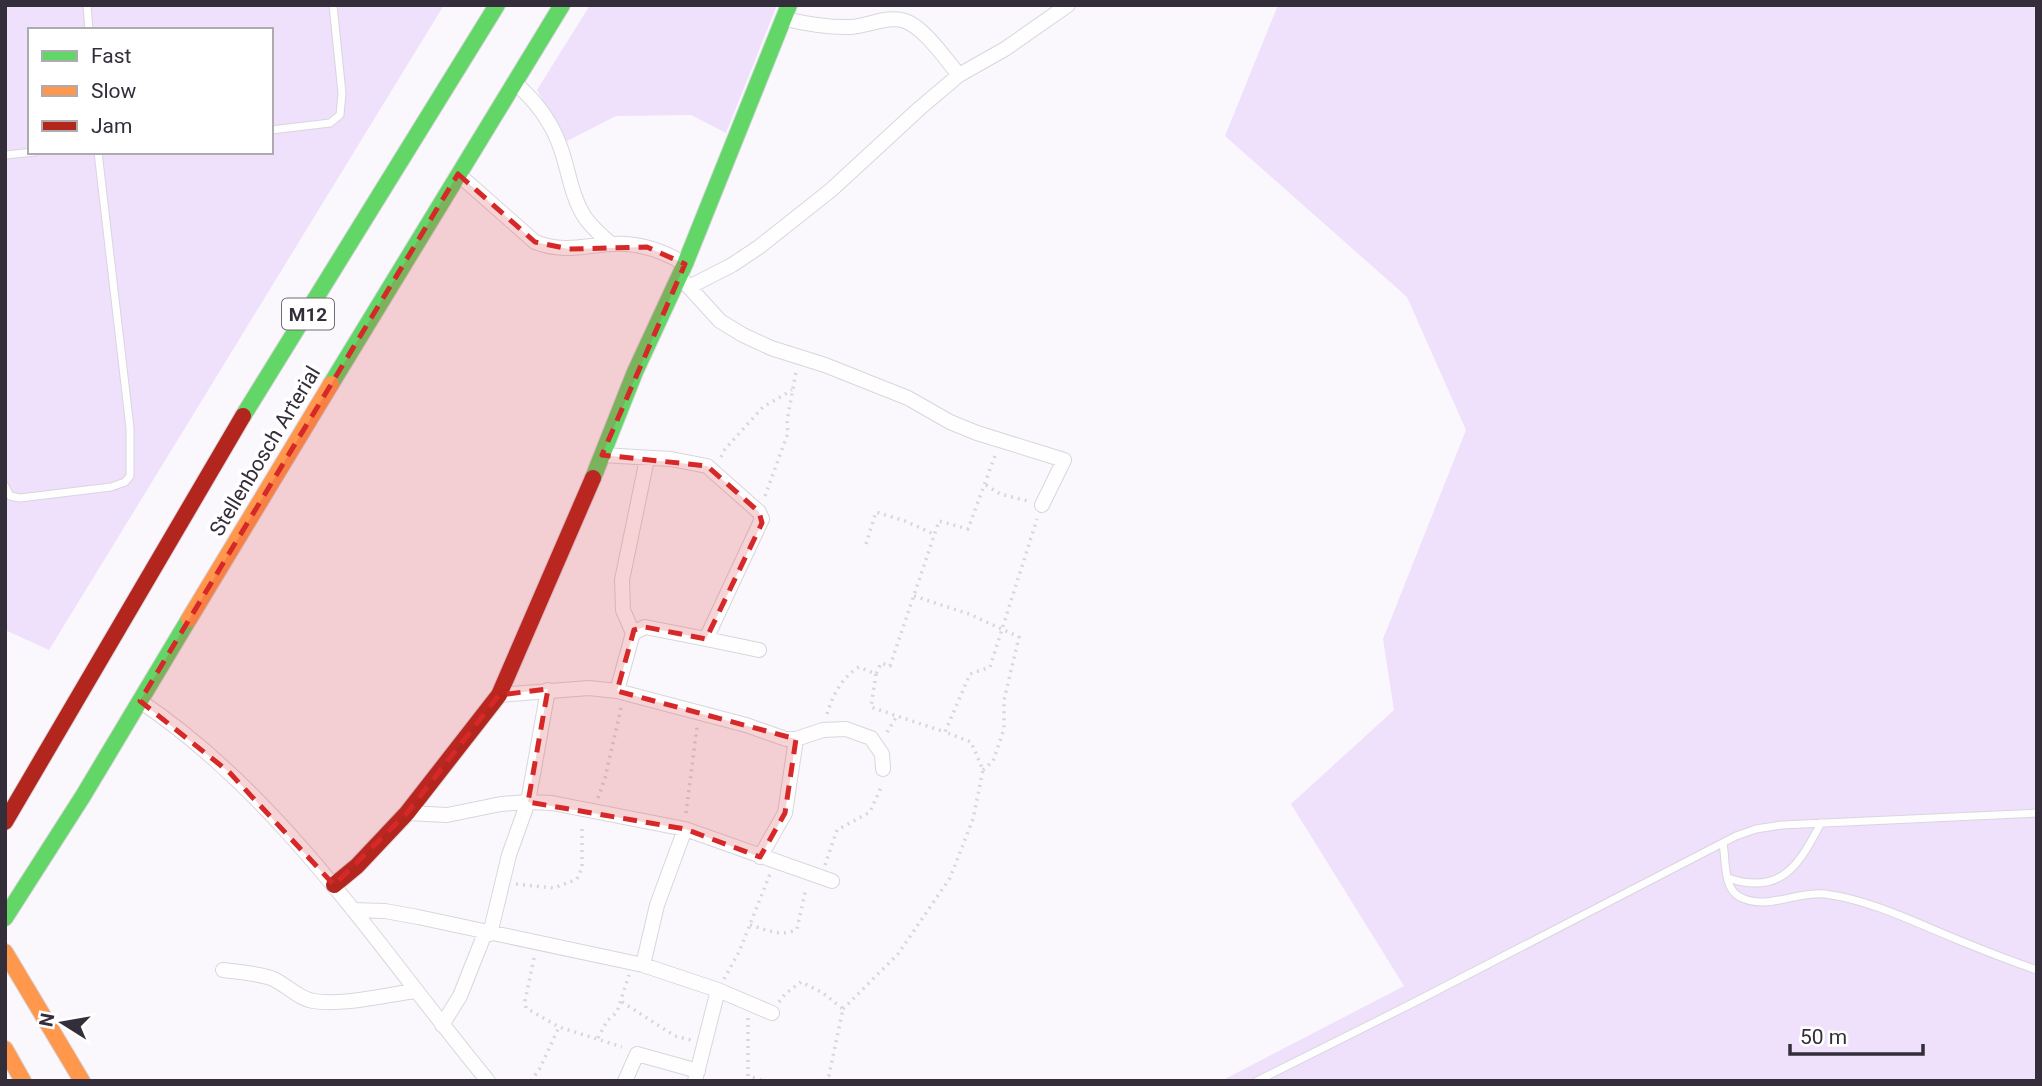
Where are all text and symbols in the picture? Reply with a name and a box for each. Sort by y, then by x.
legend [28,28,273,154]
text: Fast [91,44,132,68]
text: Slow [91,79,137,103]
text: Jam [91,114,132,138]
road number: M12 [282,298,334,330]
street label: Stellenbosch Arterial [205,362,325,540]
north arrow [28,988,98,1058]
text: N [34,1011,59,1029]
scale bar [1790,1012,1923,1056]
text: 50 m [1800,1025,1847,1049]

